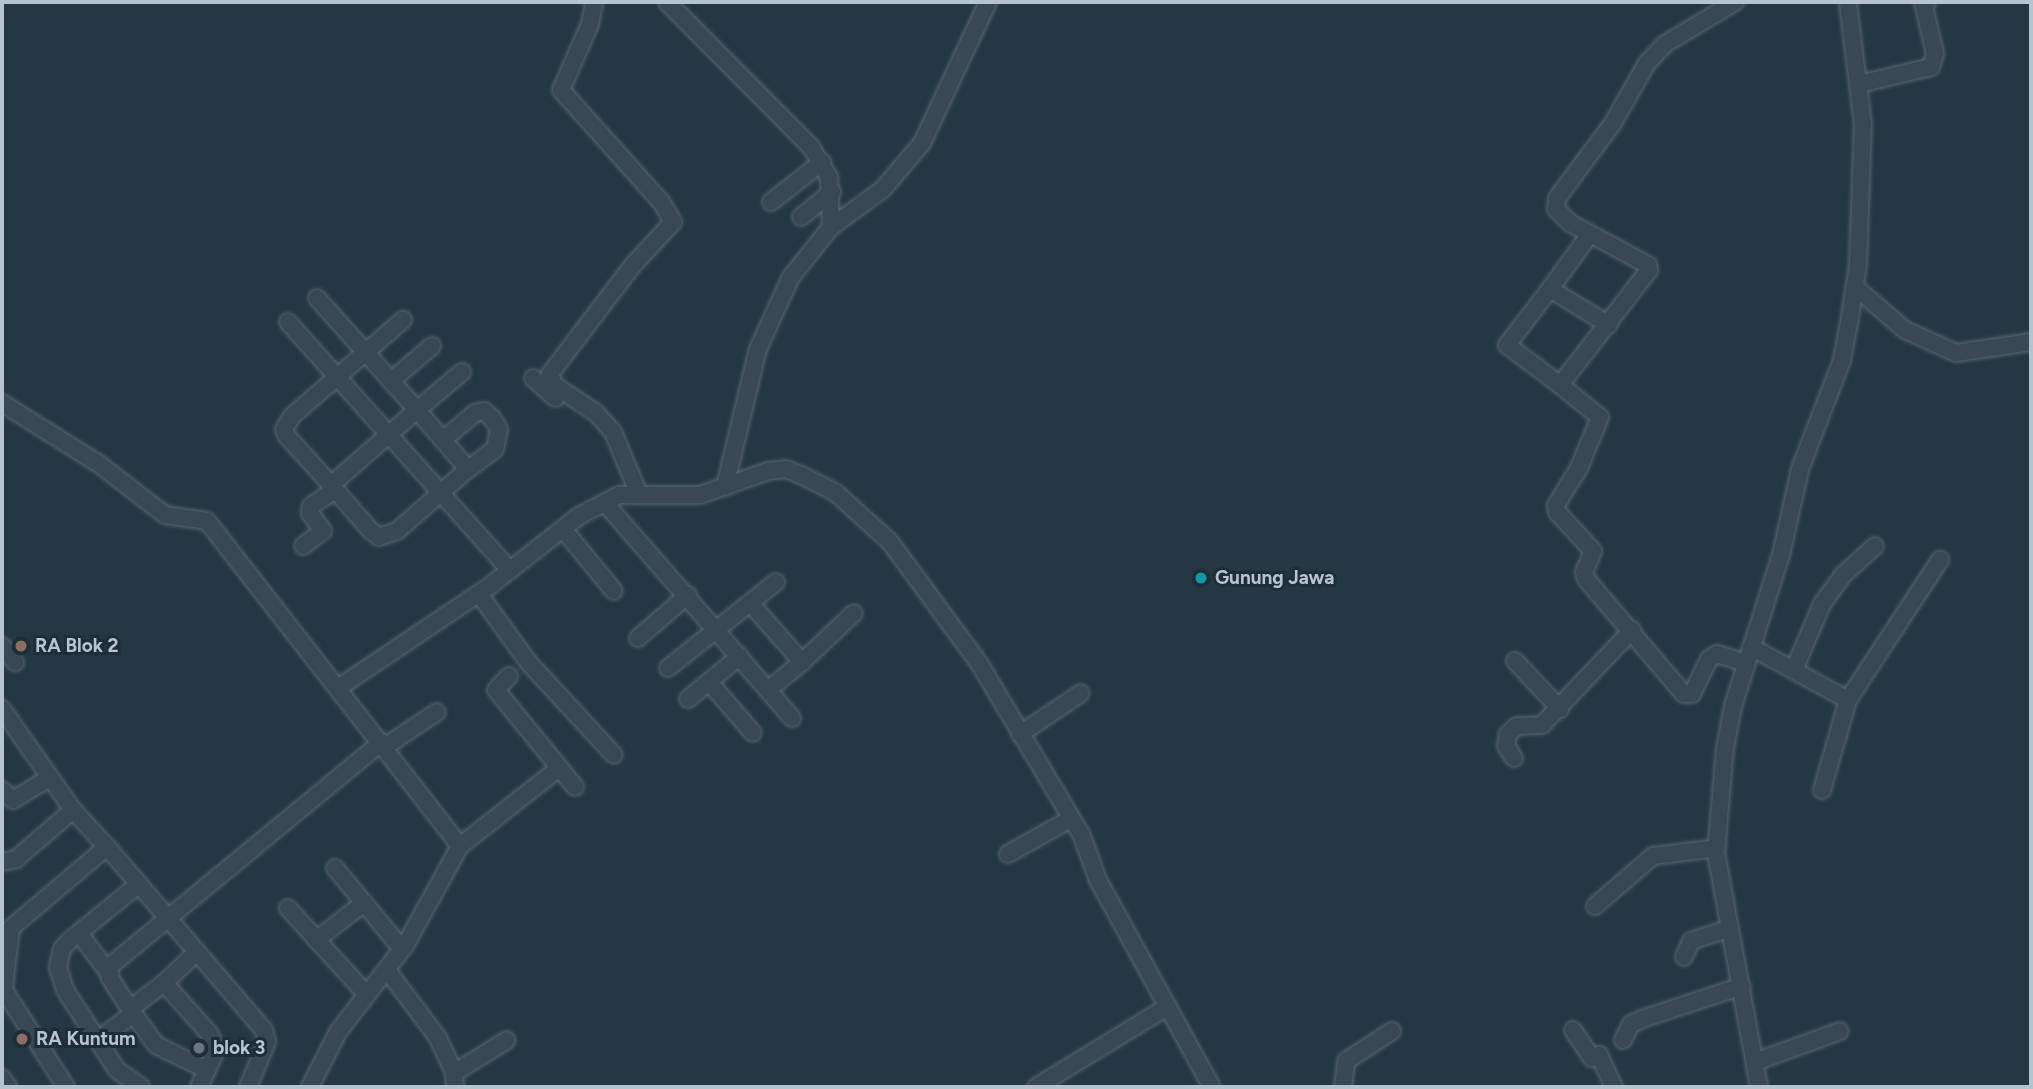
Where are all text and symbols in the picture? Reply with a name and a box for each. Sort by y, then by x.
place label: Gunung Jawa [1215,567,1334,589]
marker: Gunung Jawa [1193,570,1209,586]
place label: RA Blok 2 [35,635,119,657]
marker: RA Blok 2 [13,638,29,654]
place label: RA Kuntum [36,1028,136,1050]
marker: RA Kuntum [14,1031,30,1047]
place label: blok 3 [213,1037,265,1059]
marker: blok 3 [191,1040,207,1056]

